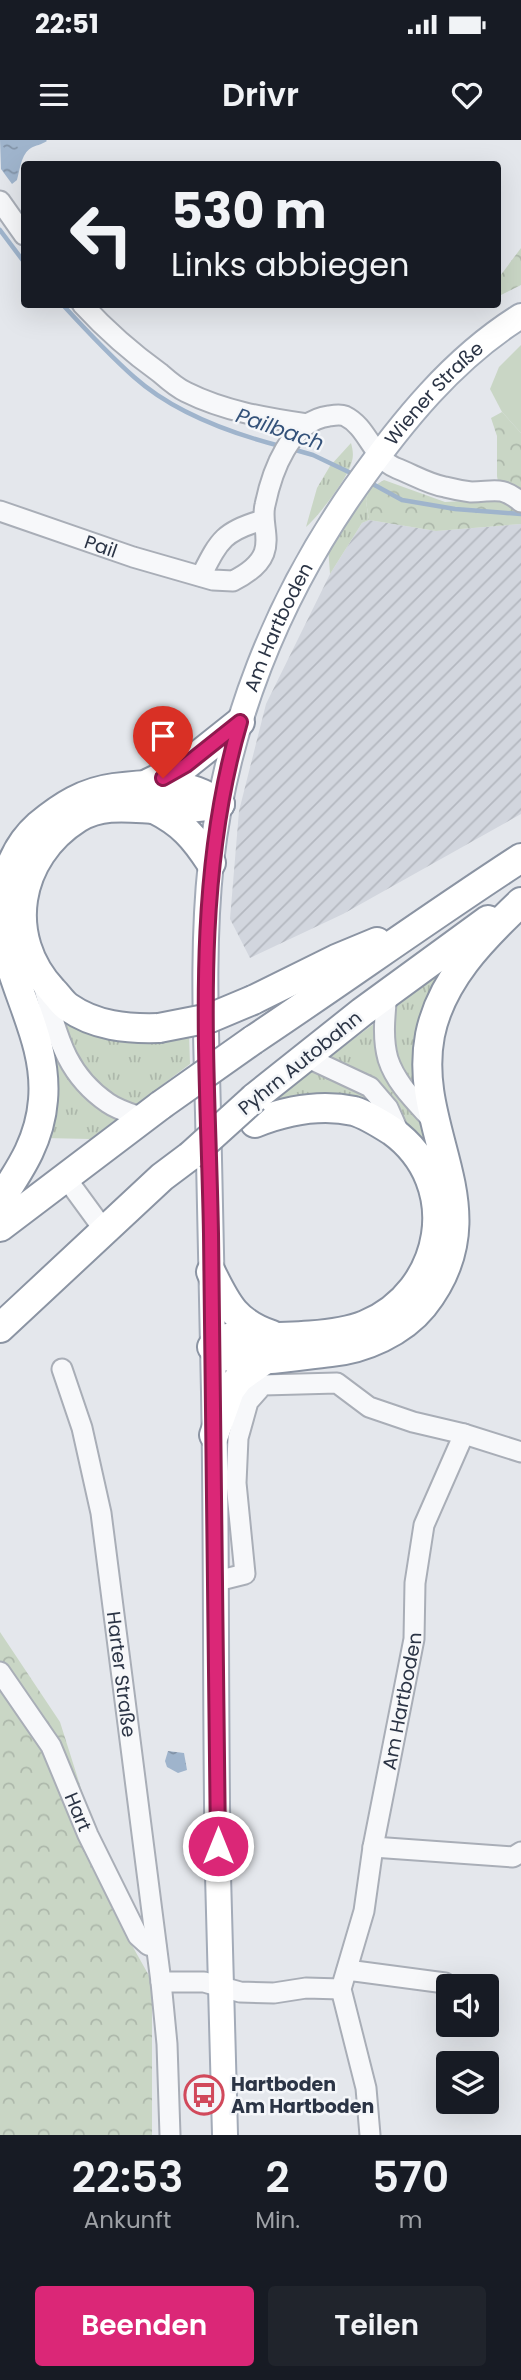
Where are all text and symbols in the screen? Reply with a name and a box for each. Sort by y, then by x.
text: 22:51 [35,6,99,42]
text: Drivr [222,72,299,117]
icon: menu [35,76,73,114]
icon: heart [448,76,486,114]
text: 530 m [171,177,327,245]
icon: left [56,189,147,280]
text: Links abbiegen [171,242,409,287]
street label: Wiener Straße [378,335,489,451]
water label: Pailbach [232,400,328,458]
street label: Pail [81,528,121,564]
street label: Am Hartboden [237,557,319,695]
pin [133,706,193,778]
icon: arrive [144,717,182,755]
street label: Pyhrn Autobahn [232,1005,368,1121]
street label: Harter Straße [100,1610,143,1739]
street label: Am Hartboden [375,1632,428,1772]
street label: Hart [58,1788,98,1835]
position arrow [181,1809,255,1883]
map controls [436,1974,499,2114]
button: sound [436,1974,499,2037]
button: layers [436,2051,499,2114]
place label: Hartboden Am Hartboden [231,2071,374,2120]
bus stop icon: Hartboden Am Hartboden [183,2074,225,2116]
text: 22:53 [72,2148,183,2207]
text: 2 [266,2148,290,2207]
text: 570 [372,2148,449,2207]
text: Ankunft [84,2204,171,2236]
text: Min. [255,2204,300,2236]
text: m [399,2204,422,2236]
button: Beenden [35,2286,254,2366]
button: Teilen [268,2286,486,2366]

